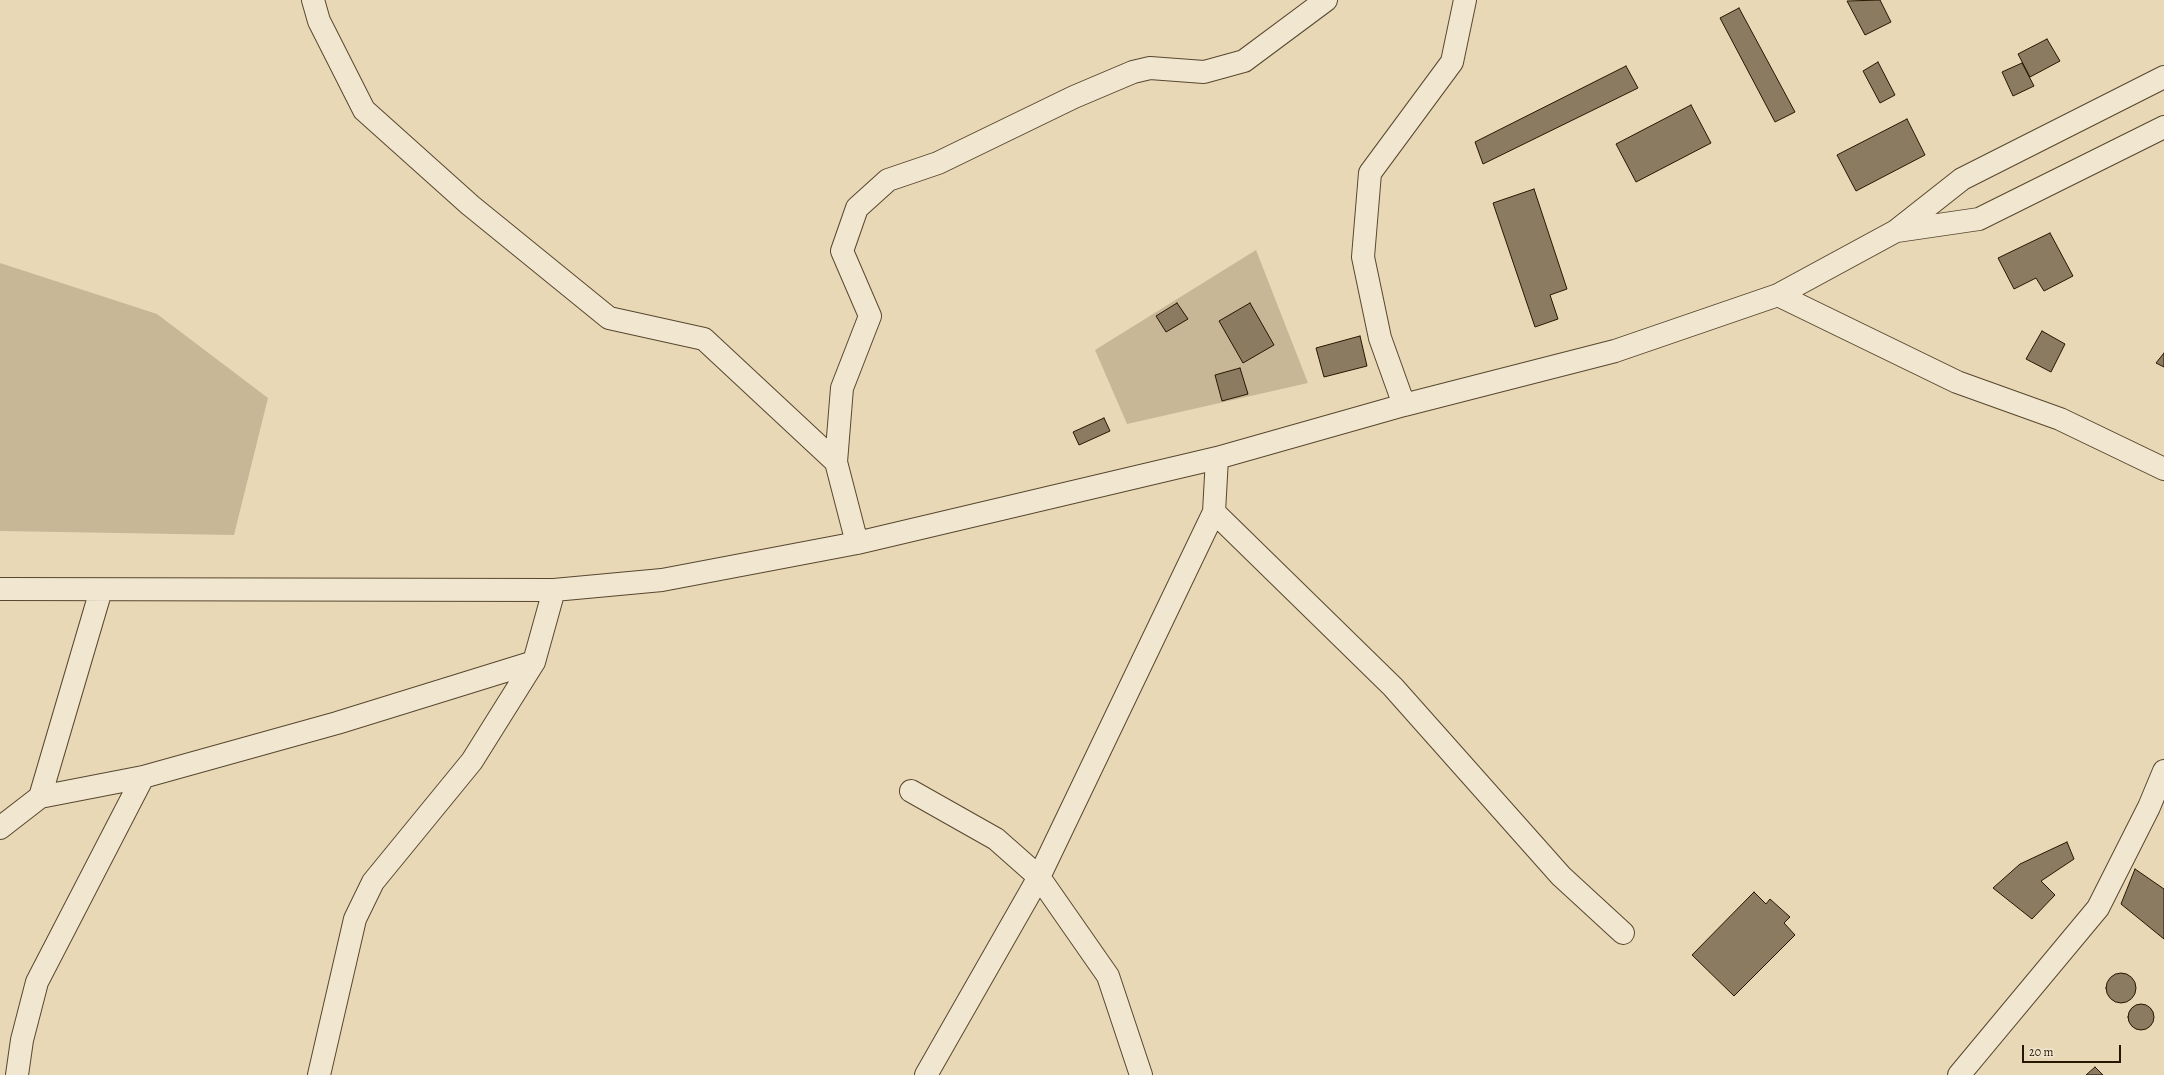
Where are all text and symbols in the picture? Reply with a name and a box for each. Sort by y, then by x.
scale bar [2024,1037,2123,1063]
text: 20 m [2029,1044,2053,1060]

